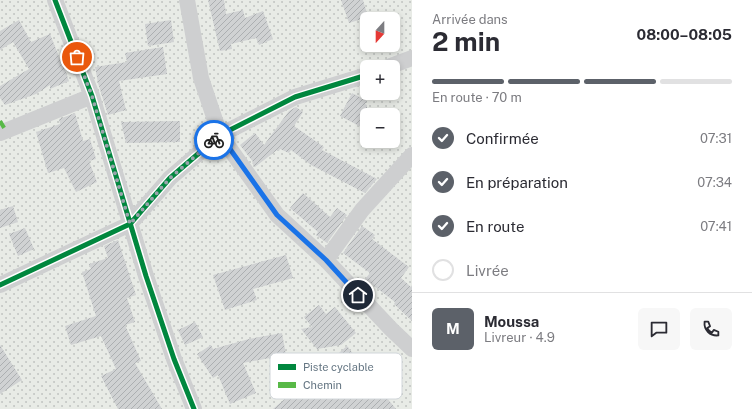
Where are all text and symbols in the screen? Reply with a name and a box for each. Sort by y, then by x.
north arrow [360,12,400,52]
map controls [360,12,400,148]
text: Arrivée dans [432,12,508,27]
text: 2 min [432,26,500,57]
text: 08:00–08:05 [637,26,732,43]
pin [60,40,94,74]
icon: bag [66,46,88,68]
button: + [360,60,400,100]
text: En route · 70 m [432,90,522,105]
button: − [360,108,400,148]
courier [194,120,234,160]
icon: check [432,127,454,149]
icon: bike [203,129,225,151]
text: Confirmée [466,130,539,147]
text: 07:31 [700,131,732,146]
icon: check [432,171,454,193]
text: En préparation [466,174,568,191]
text: 07:34 [697,175,732,190]
icon: check [432,215,454,237]
text: En route [466,218,524,235]
text: 07:41 [700,219,732,234]
text: Livrée [466,262,509,279]
pin [341,278,375,312]
icon: home [347,284,369,306]
button: chat [638,308,680,350]
button: phone [690,308,732,350]
text: Moussa [484,313,539,330]
text: M [446,320,460,337]
text: Livreur · 4.9 [484,330,555,345]
legend [270,353,402,399]
text: Piste cyclable [303,361,374,373]
text: Chemin [303,379,342,391]

